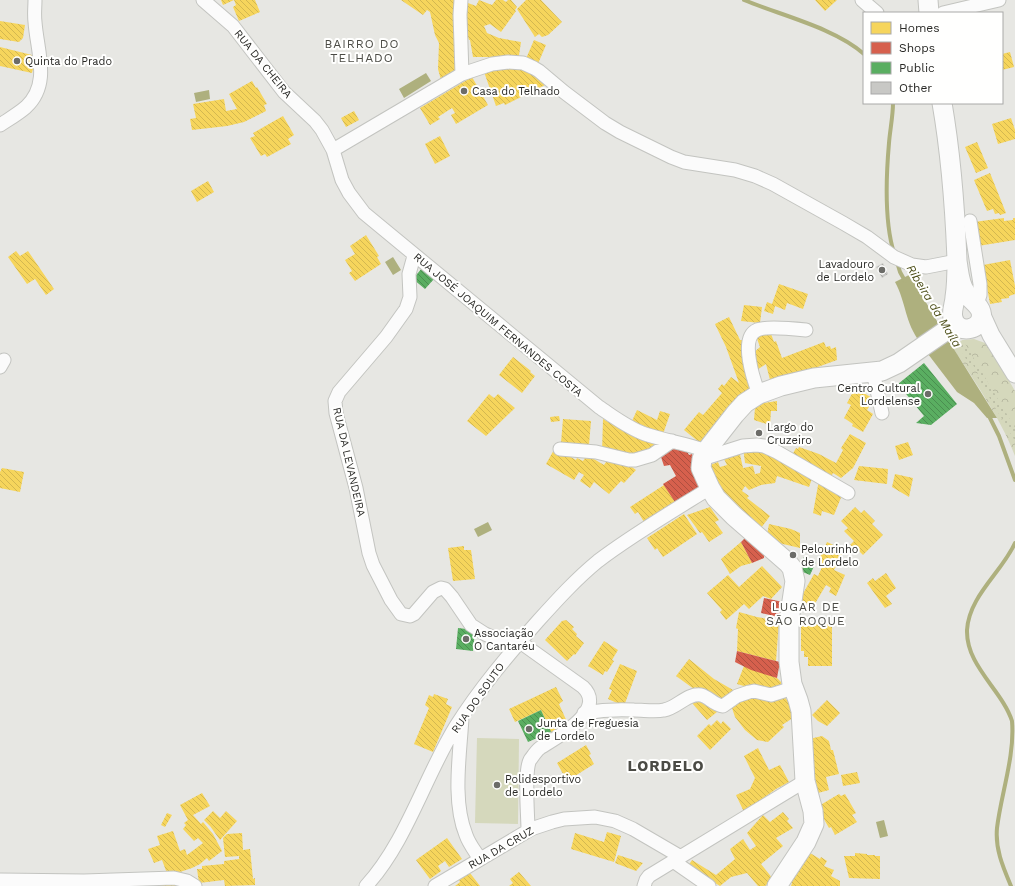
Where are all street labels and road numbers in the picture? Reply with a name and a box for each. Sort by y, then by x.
street label: RUA DA CHEIRA [231,27,295,101]
street label: RUA JOSÉ JOAQUIM FERNANDES COSTA [411,250,586,400]
street label: RUA DA LEVANDEIRA [330,406,368,518]
street label: RUA DO SOUTO [449,660,507,736]
street label: RUA DA CRUZ [466,824,536,872]

